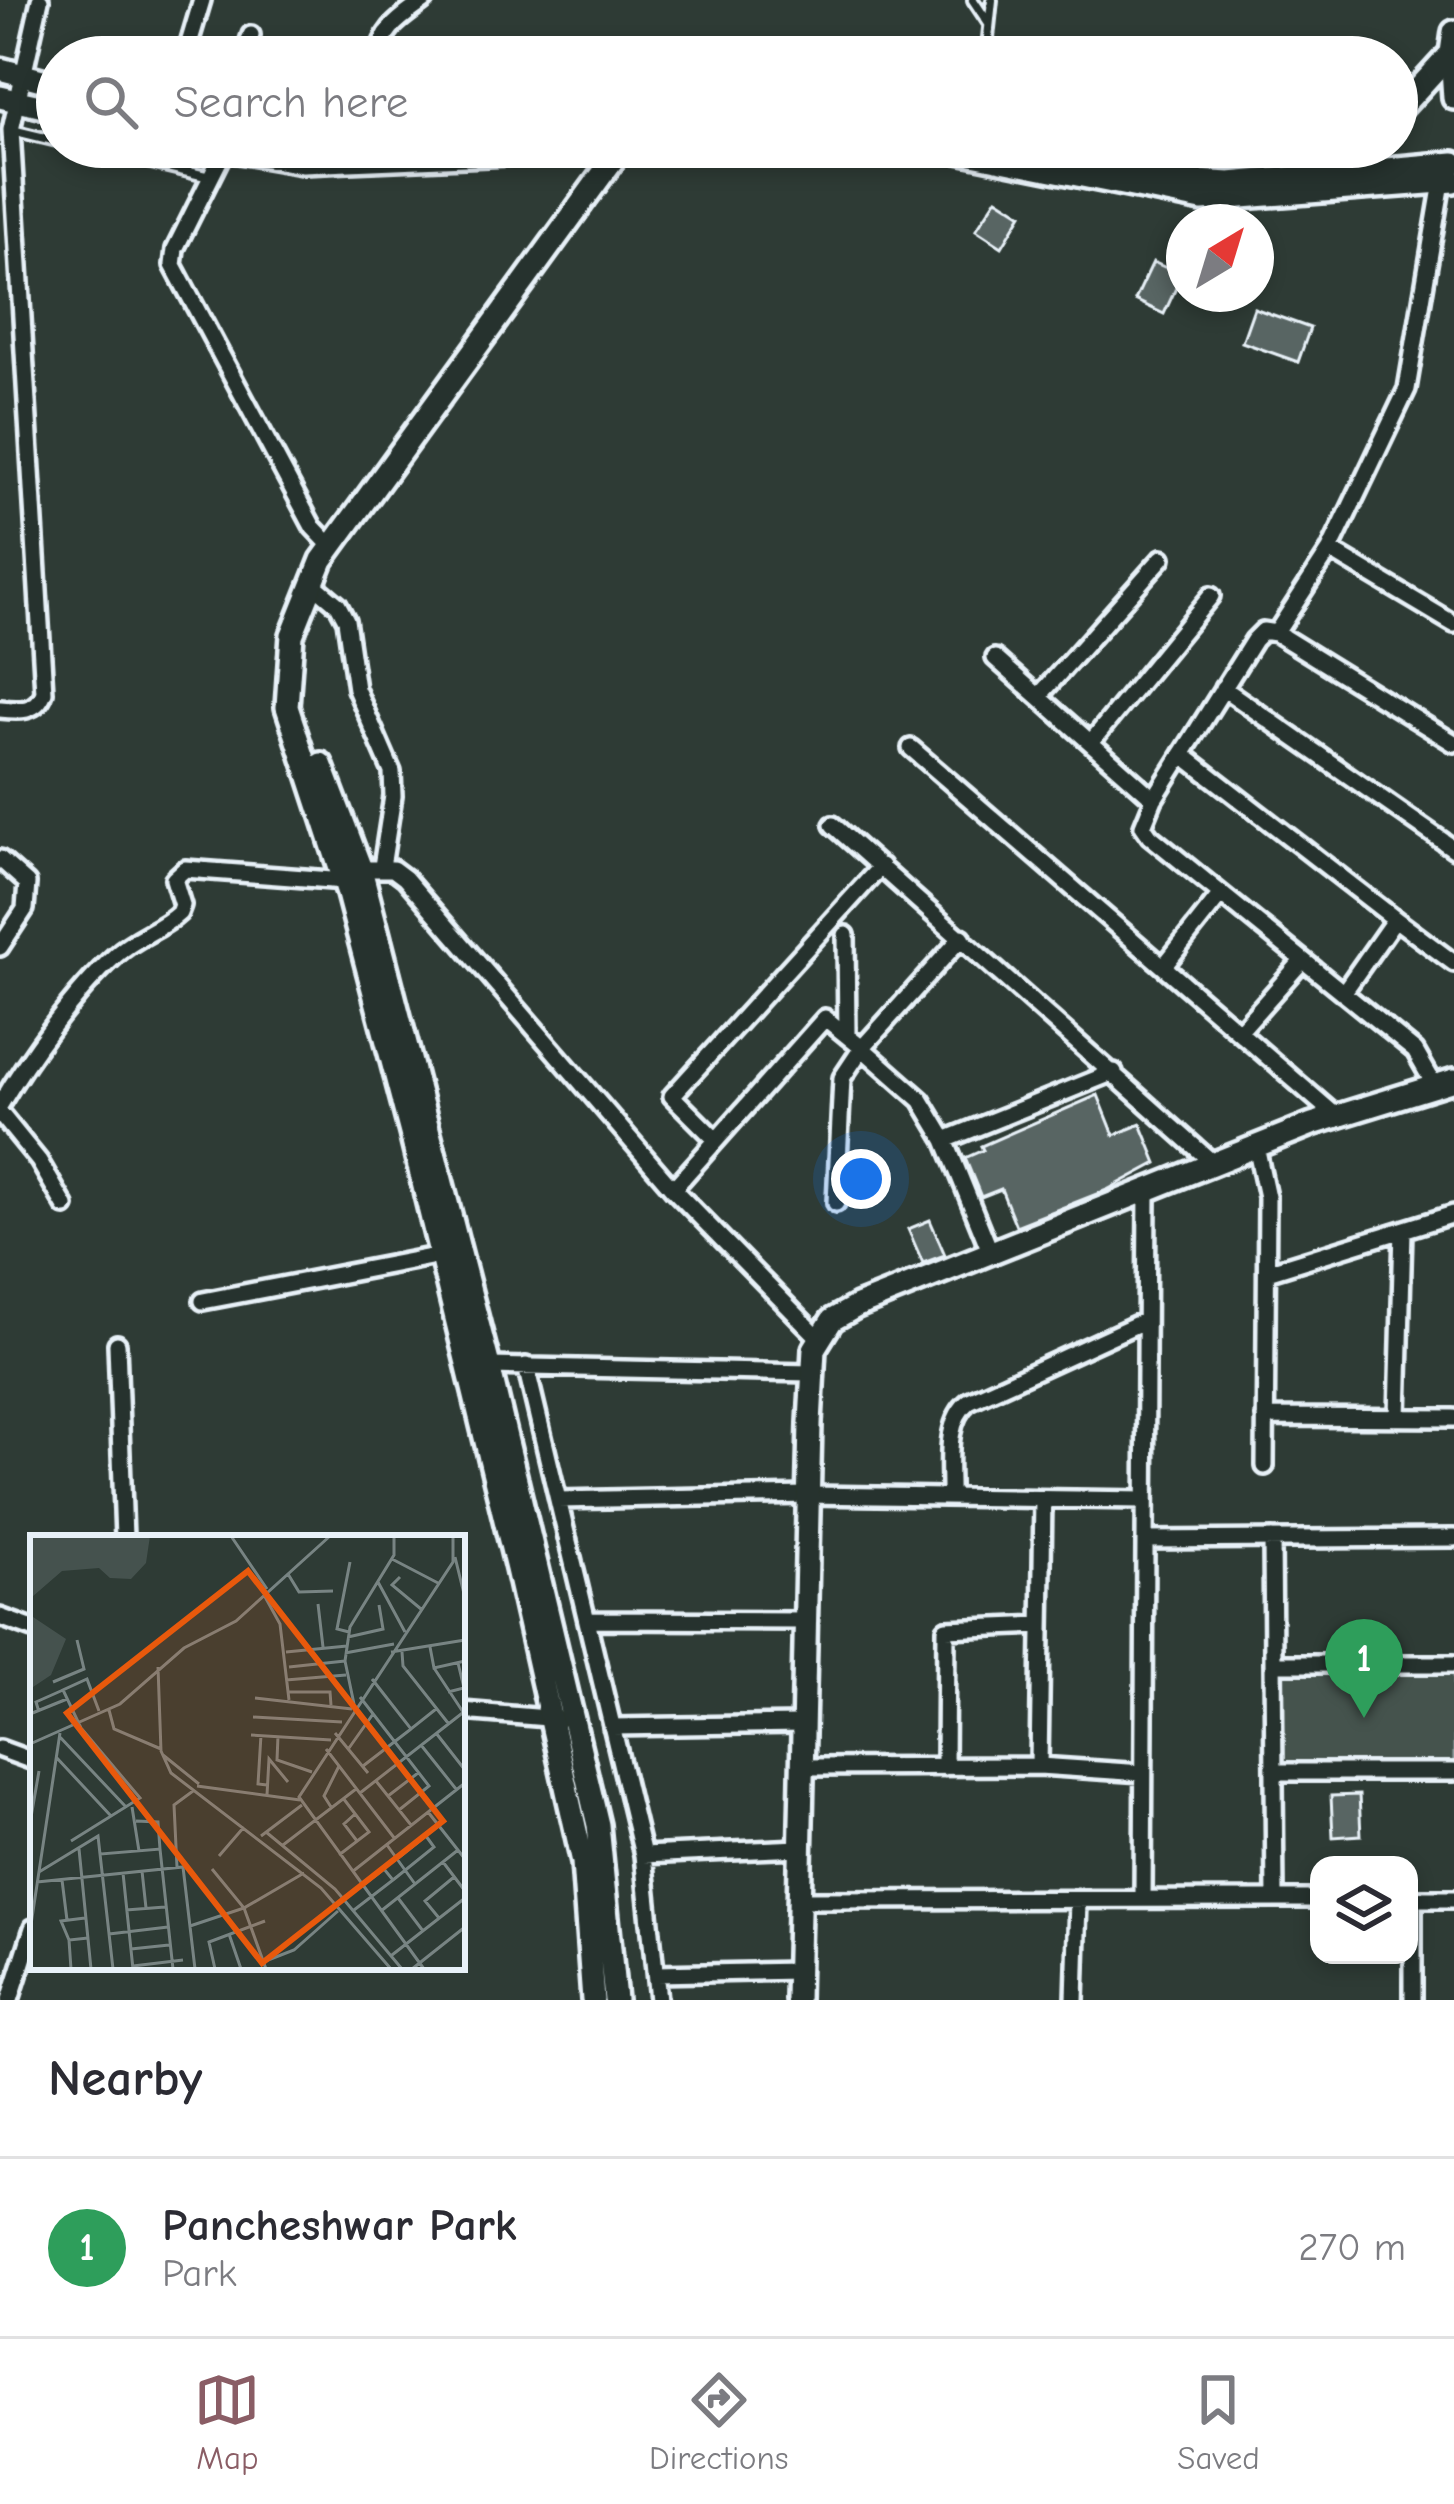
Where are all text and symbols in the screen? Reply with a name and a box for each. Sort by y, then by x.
search box [36,36,1418,168]
icon: search [78,69,144,135]
text: Search here [174,76,408,128]
north arrow [1166,204,1274,312]
your location [831,1149,891,1209]
inset map [30,1535,465,1970]
pin: 1 [1325,1619,1403,1718]
map controls [1310,1856,1418,1964]
button: layers [1310,1856,1418,1964]
text: Nearby [48,2049,202,2108]
text: Pancheshwar Park [162,2199,517,2251]
text: 1 [79,2225,95,2270]
text: 270 m [1298,2225,1406,2270]
text: Park [162,2251,237,2296]
tab: Map [194,2367,260,2477]
tab: Directions [649,2367,789,2477]
tab: Saved [1177,2367,1260,2477]

